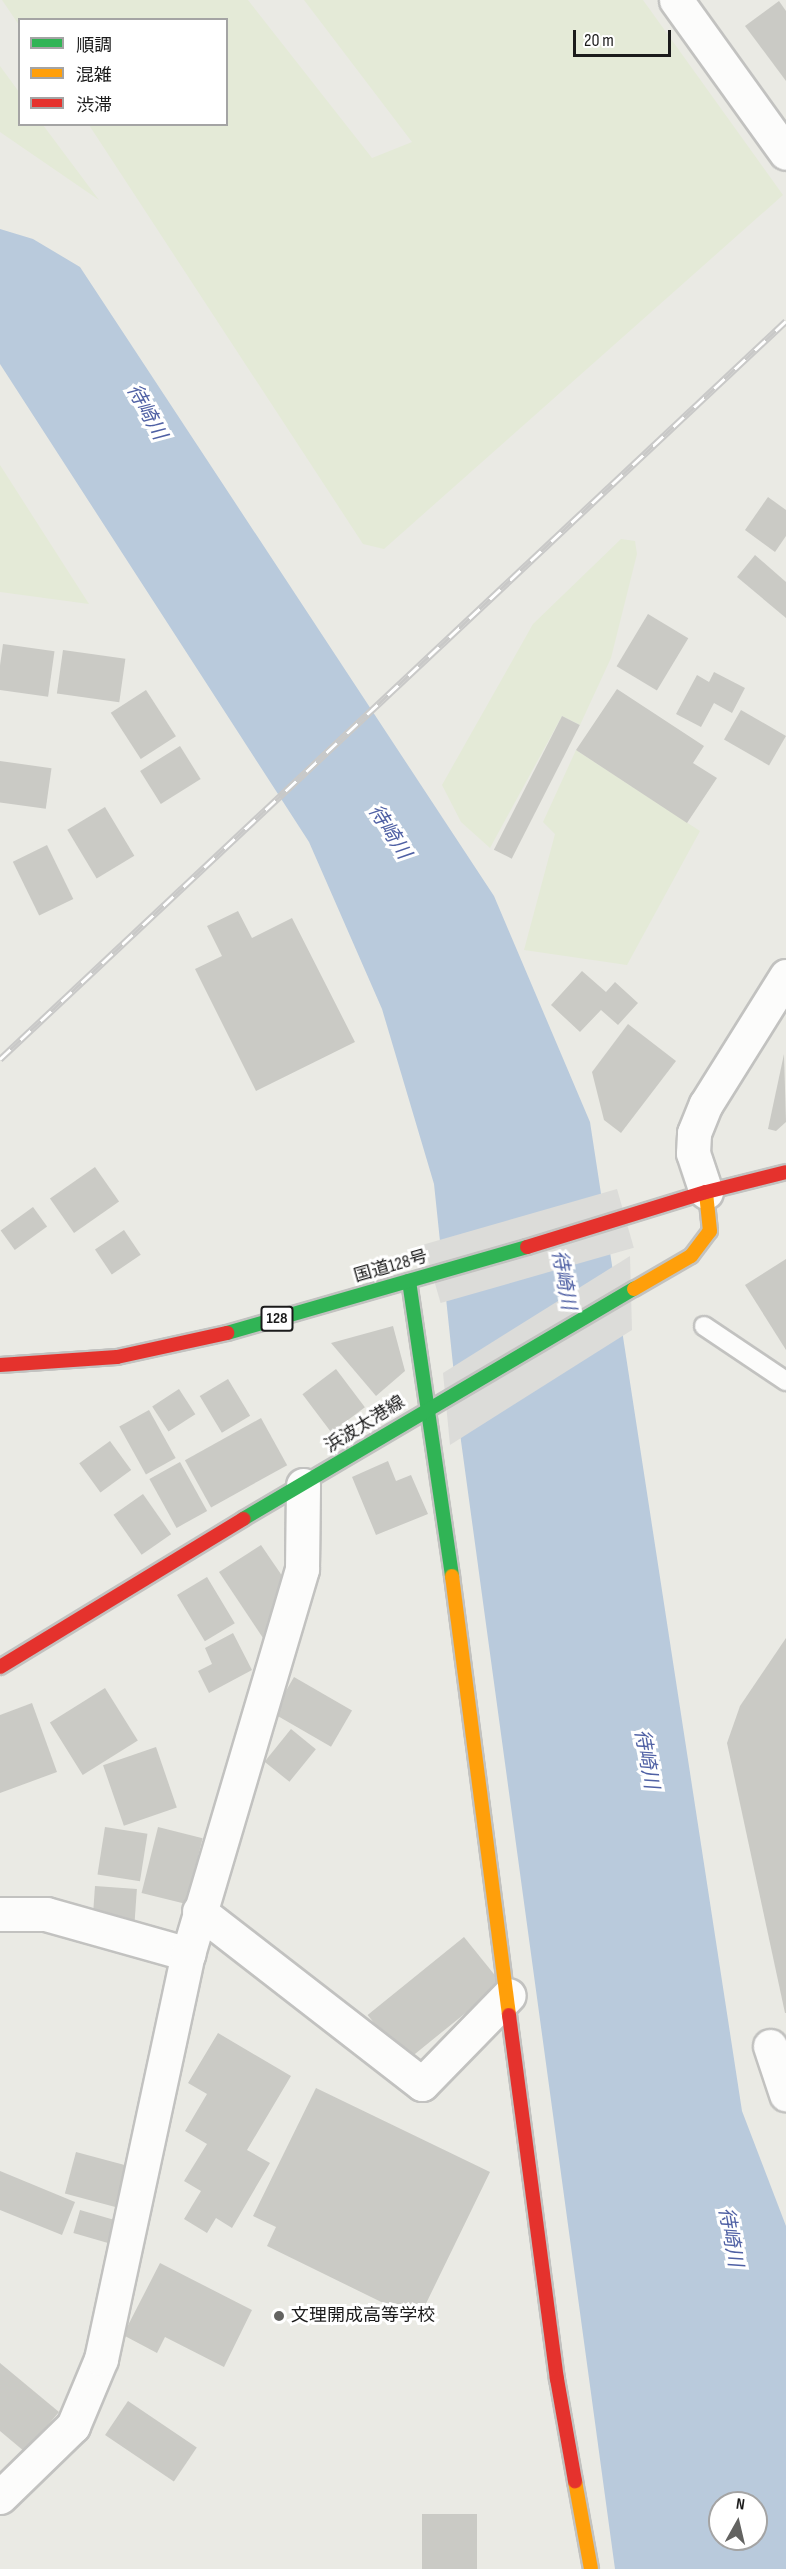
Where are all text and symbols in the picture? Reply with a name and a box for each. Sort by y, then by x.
legend [18,18,228,126]
scale bar [576,18,674,56]
text: 20 m [584,30,614,51]
text: 順調 [76,35,112,56]
text: 混雑 [76,65,112,86]
text: 渋滞 [76,95,112,116]
water label: 待崎川 [121,380,171,444]
water label: 待崎川 [363,800,415,864]
street label: 国道128号 [352,1246,430,1288]
water label: 待崎川 [546,1248,580,1312]
road number: 128 [259,1306,295,1332]
street label: 浜波太港線 [321,1392,409,1458]
water label: 待崎川 [629,1727,663,1791]
water label: 待崎川 [713,2205,747,2269]
place label: 文理開成高等学校 [291,2305,435,2327]
marker: 文理開成高等学校 [272,2309,286,2323]
north arrow [708,2491,768,2551]
text: N [735,2495,746,2515]

